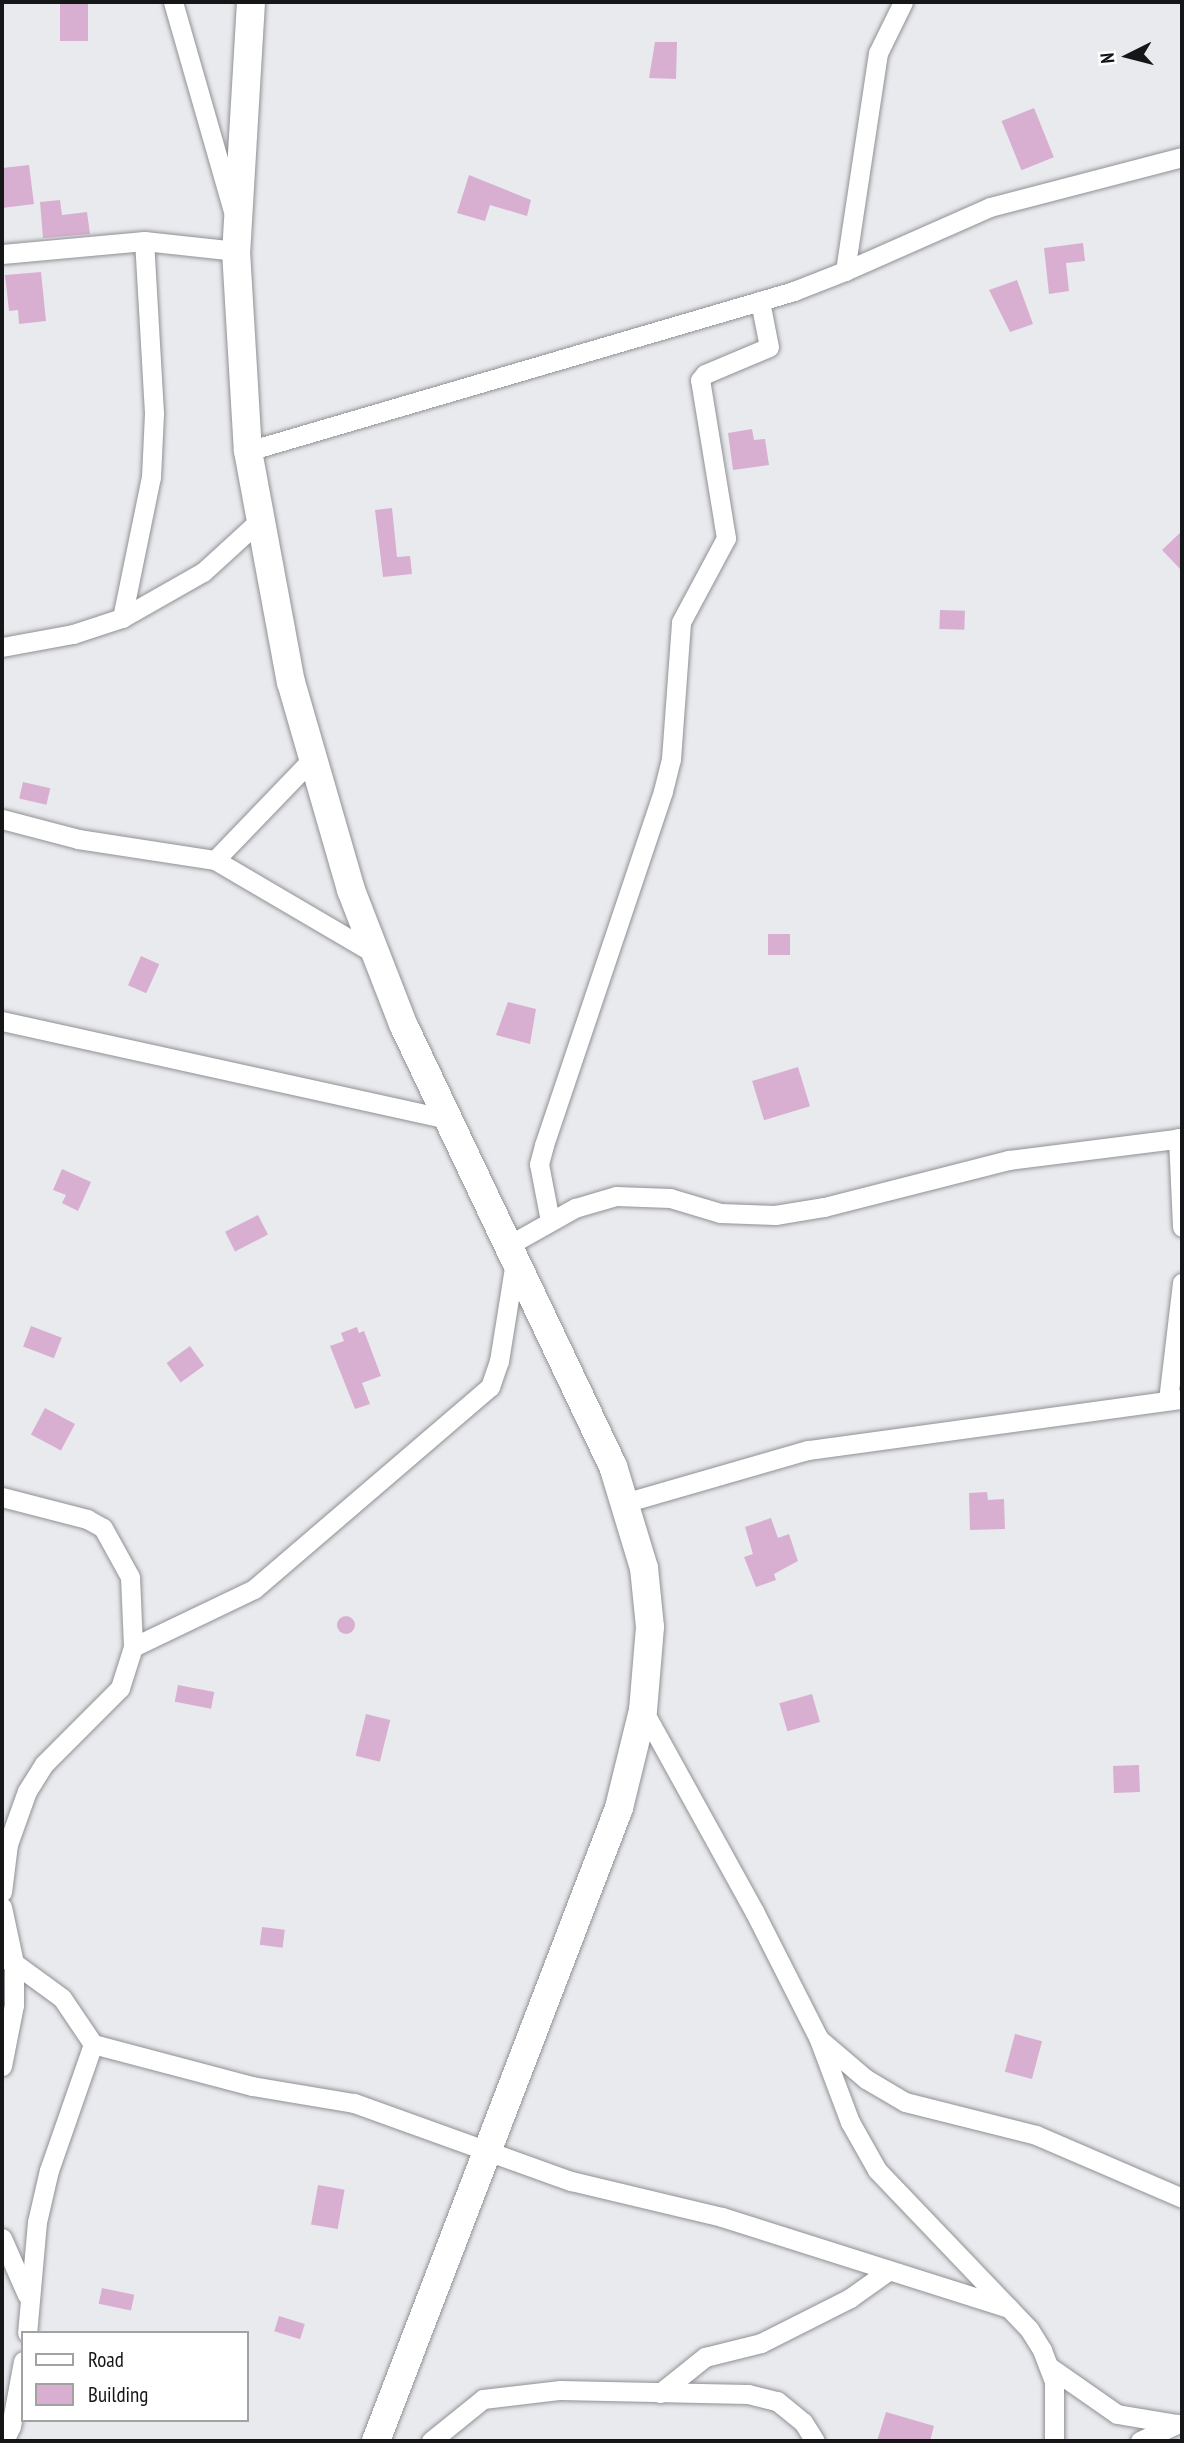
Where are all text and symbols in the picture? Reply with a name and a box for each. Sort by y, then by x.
north arrow [1093,21,1163,91]
text: N [1095,52,1120,65]
legend [21,2331,248,2422]
text: Road [88,2346,124,2373]
text: Building [88,2381,148,2408]

